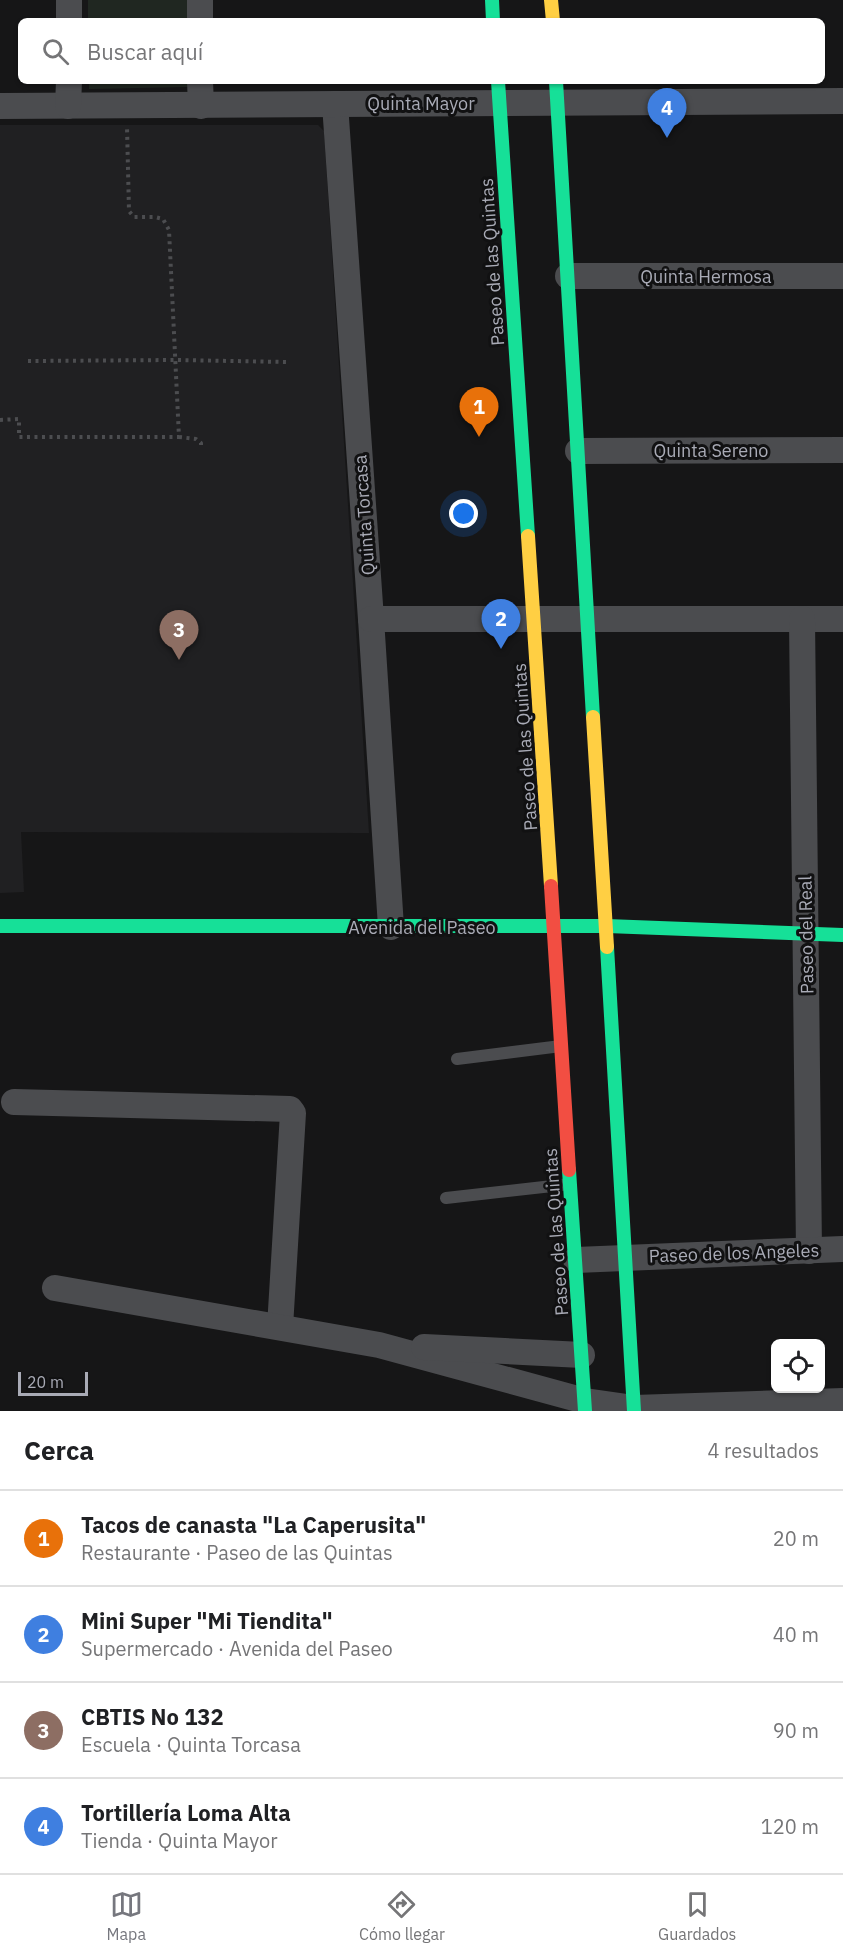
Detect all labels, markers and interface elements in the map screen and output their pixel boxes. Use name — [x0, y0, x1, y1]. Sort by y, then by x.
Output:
search box — [18, 18, 825, 84]
icon: search — [39, 35, 72, 68]
text: Buscar aquí — [87, 37, 203, 66]
pin: 4 — [648, 88, 686, 138]
street label: Quinta Mayor — [367, 92, 475, 115]
street label: Paseo de las Quintas — [475, 178, 509, 346]
street label: Quinta Hermosa — [640, 265, 772, 288]
pin: 1 — [460, 388, 498, 437]
street label: Quinta Sereno — [654, 439, 768, 462]
street label: Quinta Torcasa — [348, 454, 380, 576]
your location — [449, 499, 478, 528]
pin: 2 — [482, 600, 520, 649]
pin: 3 — [160, 610, 198, 660]
street label: Paseo de las Quintas — [508, 663, 542, 831]
street label: Paseo del Real — [793, 875, 819, 994]
street label: Avenida del Paseo — [348, 916, 496, 939]
street label: Paseo de las Quintas — [539, 1148, 573, 1316]
street label: Paseo de los Angeles — [648, 1239, 820, 1267]
map controls — [771, 1339, 825, 1393]
button: locate — [771, 1339, 825, 1393]
scale bar — [18, 1369, 88, 1396]
text: 20 m — [27, 1372, 64, 1392]
text: Cerca — [24, 1433, 94, 1467]
text: 4 resultados — [707, 1437, 819, 1464]
text: Tacos de canasta "La Caperusita" — [81, 1510, 426, 1539]
text: 1 — [38, 1525, 50, 1552]
text: 20 m — [773, 1525, 819, 1552]
text: Restaurante · Paseo de las Quintas — [81, 1539, 393, 1566]
text: Mini Super "Mi Tiendita" — [81, 1606, 333, 1635]
text: 2 — [38, 1621, 50, 1648]
text: 40 m — [773, 1621, 819, 1648]
text: Supermercado · Avenida del Paseo — [81, 1635, 393, 1662]
text: CBTIS No 132 — [81, 1702, 224, 1731]
text: 3 — [38, 1717, 50, 1744]
text: 90 m — [773, 1717, 819, 1744]
text: Escuela · Quinta Torcasa — [81, 1731, 301, 1758]
text: Tortillería Loma Alta — [81, 1798, 291, 1827]
text: 4 — [38, 1813, 50, 1840]
text: 120 m — [761, 1813, 819, 1840]
text: Tienda · Quinta Mayor — [81, 1827, 278, 1854]
tab: Mapa — [107, 1888, 146, 1944]
tab: Cómo llegar — [359, 1888, 445, 1944]
tab: Guardados — [658, 1888, 736, 1944]

